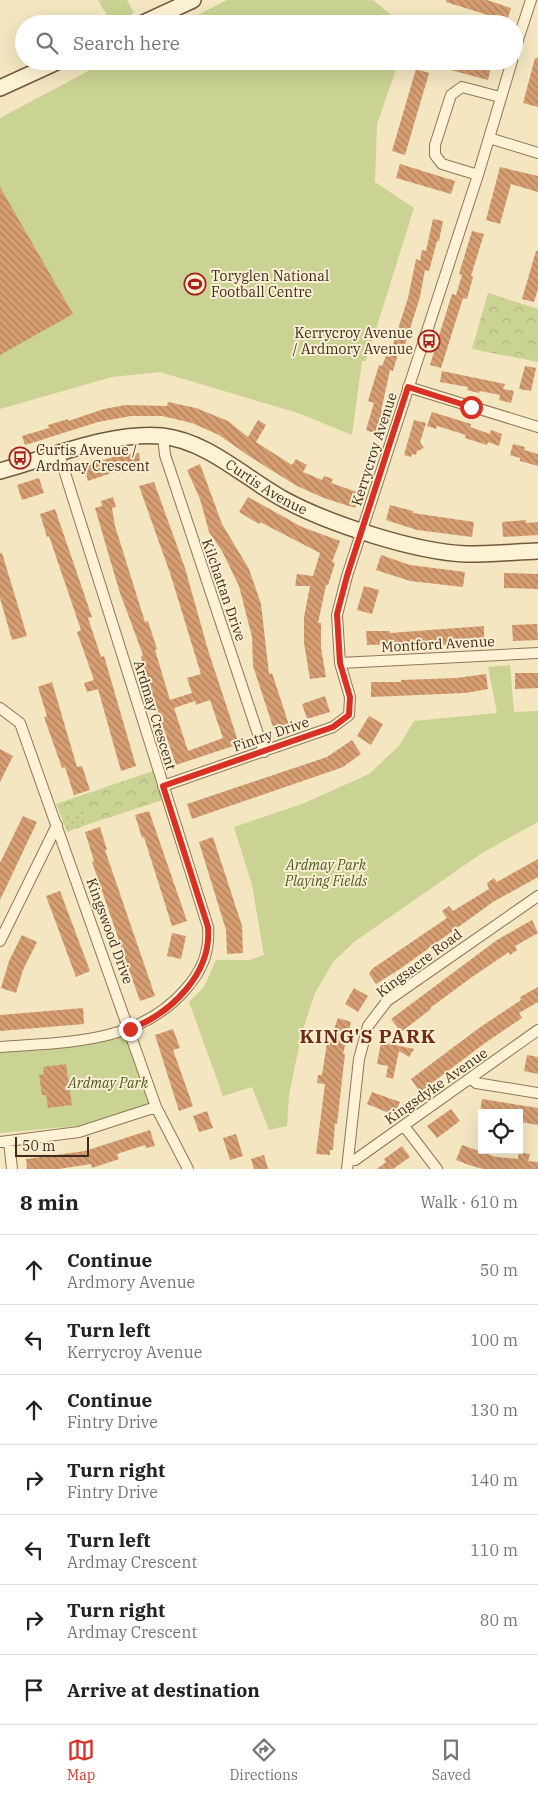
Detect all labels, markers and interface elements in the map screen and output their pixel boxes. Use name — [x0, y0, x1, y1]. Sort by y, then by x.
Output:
search box — [15, 15, 523, 70]
icon: search — [33, 29, 61, 57]
text: Search here — [73, 31, 180, 55]
place label: Toryglen National Football Centre — [211, 267, 329, 301]
sports icon: Toryglen National Football Centre — [183, 272, 207, 296]
place label: Kerrycroy Avenue / Ardmory Avenue — [293, 324, 413, 358]
bus stop icon: Kerrycroy Avenue / Ardmory Avenue — [417, 329, 441, 353]
street label: Kerrycroy Avenue — [347, 390, 401, 508]
route start — [460, 396, 483, 419]
place label: Curtis Avenue / Ardmay Crescent — [36, 441, 150, 475]
bus stop icon: Curtis Avenue / Ardmay Crescent — [8, 446, 32, 470]
street label: Curtis Avenue — [222, 455, 310, 519]
street label: Kilchattan Drive — [198, 537, 250, 643]
street label: Montford Avenue — [381, 632, 495, 656]
street label: Ardmay Crescent — [130, 658, 180, 772]
street label: Fintry Drive — [231, 713, 311, 755]
park label: Ardmay Park Playing Fields — [284, 856, 368, 890]
street label: Kingswood Drive — [82, 875, 138, 987]
street label: Kingsacre Road — [372, 925, 466, 1001]
route end — [119, 1018, 142, 1041]
district label: KING'S PARK — [300, 1024, 436, 1048]
street label: Kingsdyke Avenue — [381, 1044, 491, 1128]
park label: Ardmay Park — [67, 1074, 149, 1092]
map controls — [478, 1109, 523, 1154]
button: locate — [478, 1109, 523, 1154]
scale bar — [15, 1134, 89, 1157]
text: 50 m — [22, 1137, 55, 1155]
text: 8 min — [20, 1188, 79, 1216]
text: Walk · 610 m — [420, 1192, 518, 1212]
text: Continue — [67, 1248, 152, 1272]
icon: ahead — [20, 1256, 48, 1284]
text: 50 m — [480, 1260, 518, 1280]
text: Ardmory Avenue — [67, 1272, 195, 1292]
text: Turn left — [67, 1318, 150, 1342]
icon: left — [20, 1326, 48, 1354]
text: 100 m — [470, 1330, 518, 1350]
text: Kerrycroy Avenue — [67, 1342, 202, 1362]
text: Continue — [67, 1388, 152, 1412]
icon: ahead — [20, 1396, 48, 1424]
text: 130 m — [470, 1400, 518, 1420]
text: Fintry Drive — [67, 1412, 158, 1432]
text: Turn right — [67, 1458, 165, 1482]
icon: right — [20, 1466, 48, 1494]
text: 140 m — [470, 1470, 518, 1490]
text: Fintry Drive — [67, 1482, 158, 1502]
text: Turn left — [67, 1528, 150, 1552]
icon: left — [20, 1536, 48, 1564]
text: 110 m — [470, 1540, 518, 1560]
text: Ardmay Crescent — [67, 1552, 197, 1572]
text: Turn right — [67, 1598, 165, 1622]
icon: right — [20, 1606, 48, 1634]
text: 80 m — [480, 1610, 518, 1630]
text: Ardmay Crescent — [67, 1622, 197, 1642]
icon: arrive — [20, 1676, 48, 1704]
text: Arrive at destination — [67, 1678, 260, 1702]
tab: Map — [67, 1736, 95, 1784]
tab: Directions — [229, 1736, 298, 1784]
tab: Saved — [432, 1736, 471, 1784]

